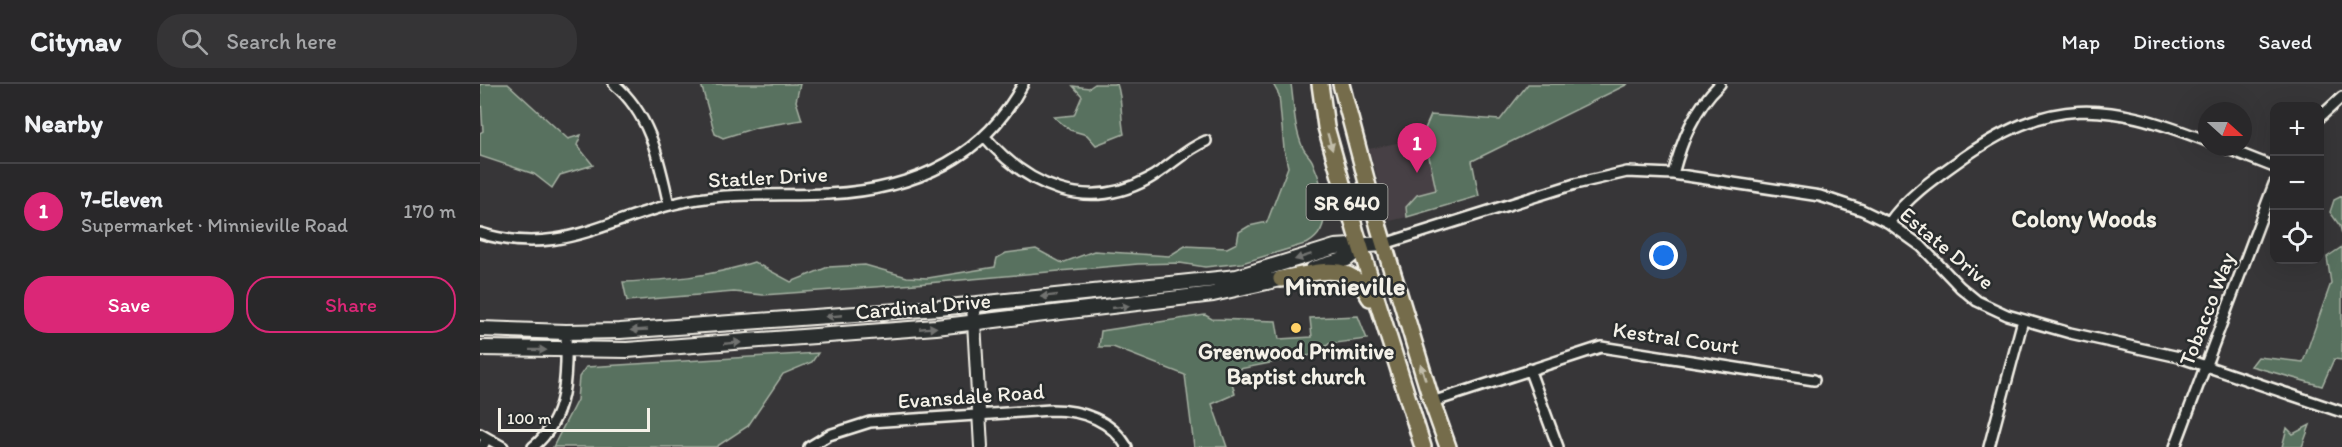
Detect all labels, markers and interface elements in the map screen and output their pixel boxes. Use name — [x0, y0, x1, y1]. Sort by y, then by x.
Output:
search box — [157, 14, 577, 68]
text: Citynav — [30, 24, 121, 58]
icon: search — [178, 25, 211, 58]
text: Search here — [226, 28, 337, 55]
text: Map — [2062, 29, 2100, 54]
text: Directions — [2133, 29, 2225, 54]
text: Saved — [2258, 29, 2312, 54]
north arrow — [2198, 102, 2252, 156]
map controls — [2270, 102, 2324, 264]
button: + — [2270, 102, 2324, 156]
text: Nearby — [24, 107, 103, 139]
pin: 1 — [1398, 124, 1436, 173]
one-way arrow — [1325, 132, 1335, 151]
button: − — [2270, 156, 2324, 210]
street label: Statler Drive — [707, 160, 829, 194]
road number: SR 640 — [1306, 184, 1388, 220]
text: 7-Eleven — [81, 186, 163, 213]
text: 1 — [39, 199, 48, 223]
text: 170 m — [403, 199, 456, 223]
street label: Estate Drive — [1894, 201, 2000, 295]
district label: Colony Woods — [2011, 204, 2157, 234]
button: locate — [2270, 210, 2324, 264]
text: Supermarket · Minnieville Road — [81, 213, 348, 237]
your location — [1649, 241, 1678, 270]
street label: Tobacco Way — [2173, 248, 2241, 370]
one-way arrow — [1294, 253, 1312, 262]
district label: Minnieville — [1285, 270, 1405, 302]
button: Save — [24, 276, 234, 333]
button: Share — [246, 276, 456, 333]
street label: Cardinal Drive — [854, 287, 992, 325]
one-way arrow — [1039, 291, 1058, 300]
one-way arrow — [1112, 302, 1131, 311]
one-way arrow — [824, 311, 843, 321]
street label: Kestral Court — [1611, 316, 1741, 360]
marker: Greenwood Primitive Baptist church — [1289, 321, 1303, 335]
one-way arrow — [918, 323, 937, 333]
one-way arrow — [630, 325, 649, 334]
place label: Greenwood Primitive Baptist church — [1198, 338, 1394, 390]
one-way arrow — [724, 339, 743, 348]
one-way arrow — [529, 345, 548, 355]
one-way arrow — [1418, 363, 1427, 381]
street label: Evansdale Road — [897, 377, 1045, 415]
scale bar — [498, 405, 650, 432]
text: 100 m — [507, 409, 551, 428]

